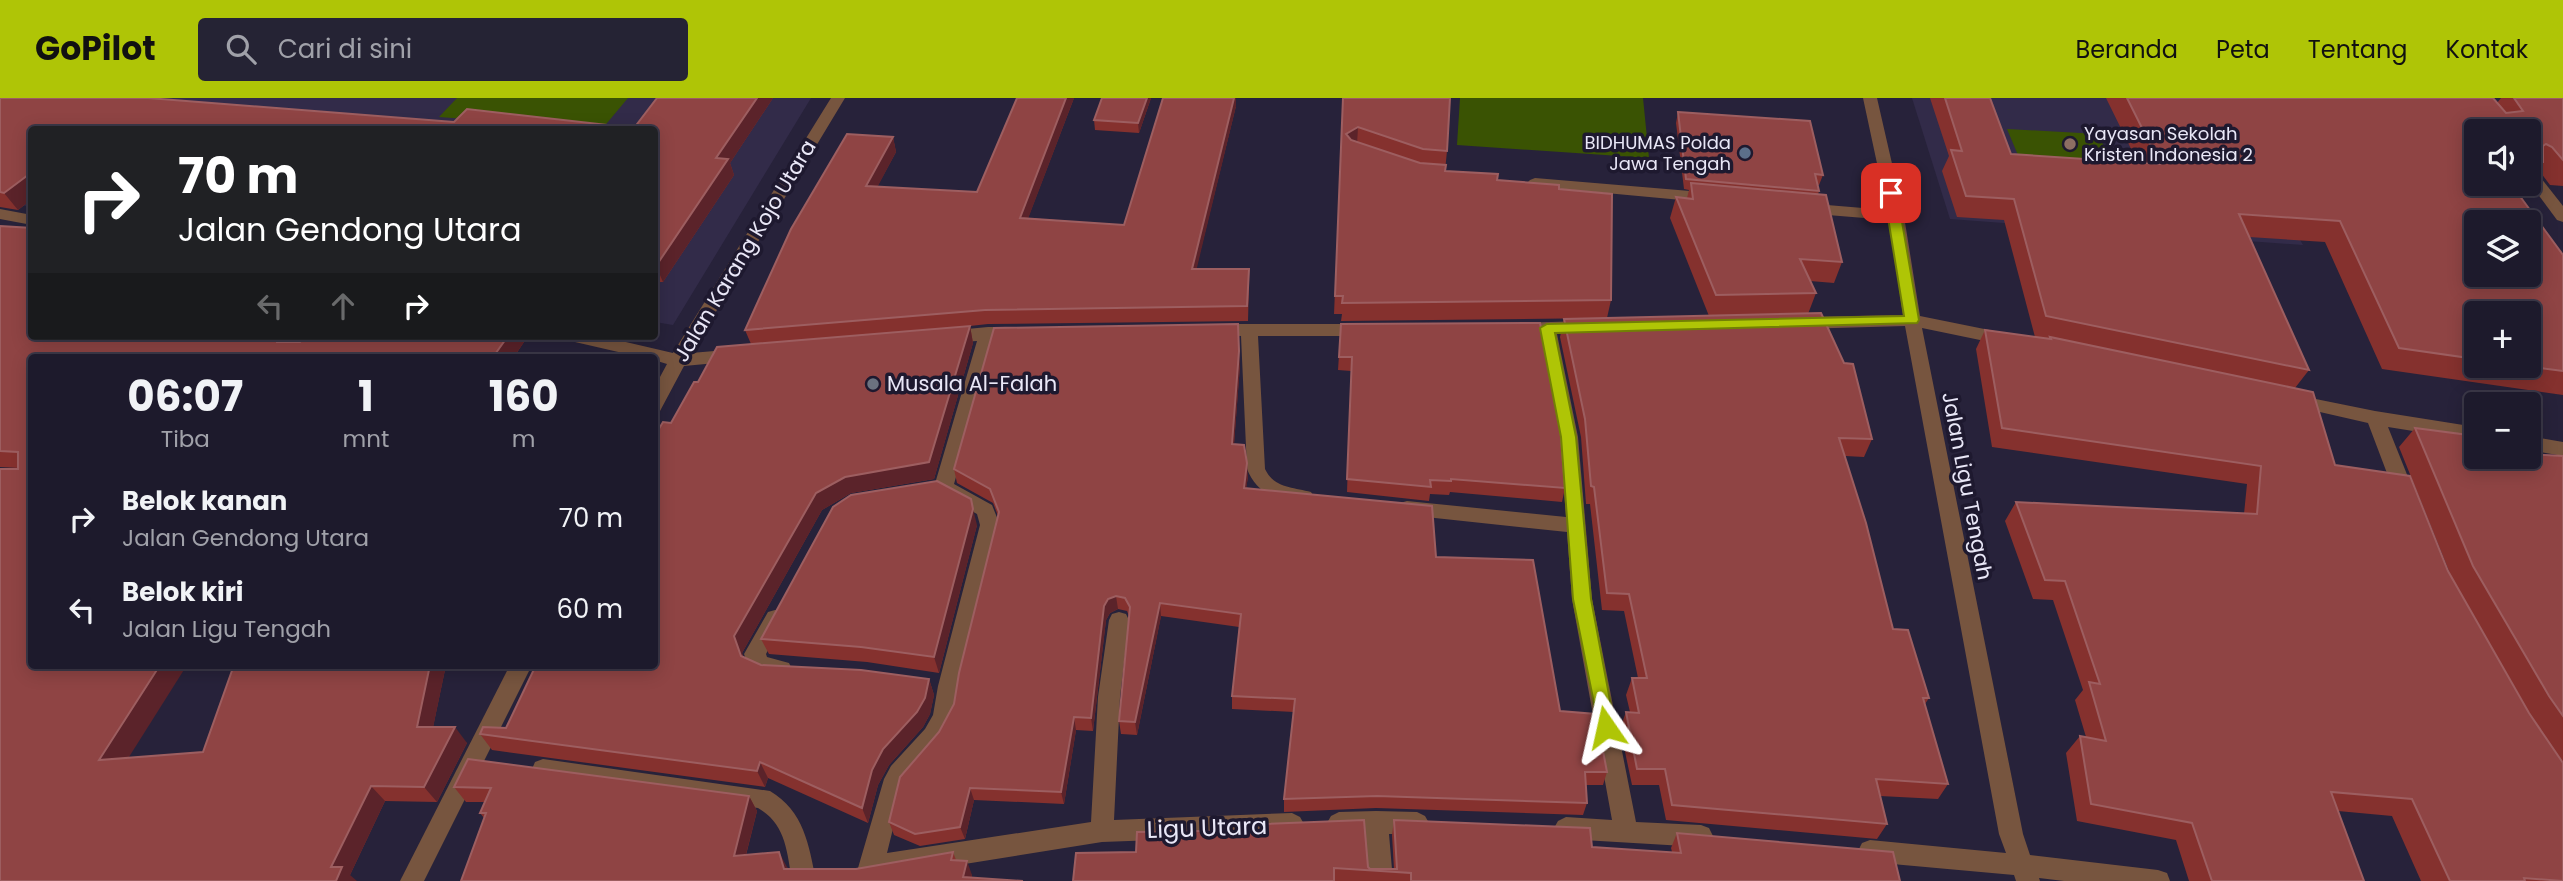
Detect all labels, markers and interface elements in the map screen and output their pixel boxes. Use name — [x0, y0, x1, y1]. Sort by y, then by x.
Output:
search box — [198, 18, 688, 81]
text: GoPilot — [35, 25, 156, 72]
icon: search — [222, 30, 260, 68]
text: Cari di sini — [278, 31, 412, 67]
text: Beranda — [2075, 33, 2178, 66]
text: Peta — [2216, 33, 2270, 66]
text: Tentang — [2308, 33, 2408, 66]
text: Kontak — [2446, 33, 2528, 66]
map controls — [2464, 119, 2541, 469]
button: sound — [2464, 119, 2541, 196]
place label: Yayasan Sekolah Kristen Indonesia 2 — [2084, 121, 2253, 167]
place label: BIDHUMAS Polda Jawa Tengah — [1584, 130, 1731, 176]
street label: Jalan Karang Kojo Utara — [667, 134, 822, 367]
marker: Yayasan Sekolah Kristen Indonesia 2 — [2062, 136, 2078, 152]
text: 70 m — [178, 142, 298, 210]
marker: BIDHUMAS Polda Jawa Tengah — [1737, 145, 1753, 161]
icon: right — [63, 154, 154, 245]
pin — [1861, 163, 1921, 223]
icon: arrive — [1872, 174, 1910, 212]
text: Jalan Gendong Utara — [178, 207, 522, 252]
button: layers — [2464, 210, 2541, 287]
icon: left — [251, 287, 289, 325]
icon: ahead — [324, 287, 362, 325]
icon: right — [397, 287, 435, 325]
button: + — [2464, 301, 2541, 378]
text: 06:07 — [127, 367, 243, 426]
text: 1 — [358, 367, 374, 426]
text: 160 — [489, 367, 559, 426]
place label: Musala Al-Falah — [887, 369, 1057, 398]
marker: Musala Al-Falah — [865, 376, 881, 392]
street label: Jalan Ligu Tengah — [1935, 389, 2000, 582]
button: − — [2464, 392, 2541, 469]
text: Tiba — [161, 423, 210, 455]
text: mnt — [343, 423, 389, 455]
text: m — [512, 423, 536, 455]
text: Belok kanan — [122, 483, 287, 519]
icon: right — [63, 500, 101, 538]
text: 70 m — [559, 500, 623, 536]
text: Jalan Gendong Utara — [122, 522, 369, 554]
text: Belok kiri — [122, 574, 244, 610]
icon: left — [63, 591, 101, 629]
text: 60 m — [556, 591, 623, 627]
text: Jalan Ligu Tengah — [122, 613, 331, 645]
position arrow — [1569, 690, 1643, 764]
street label: Ligu Utara — [1146, 809, 1268, 846]

